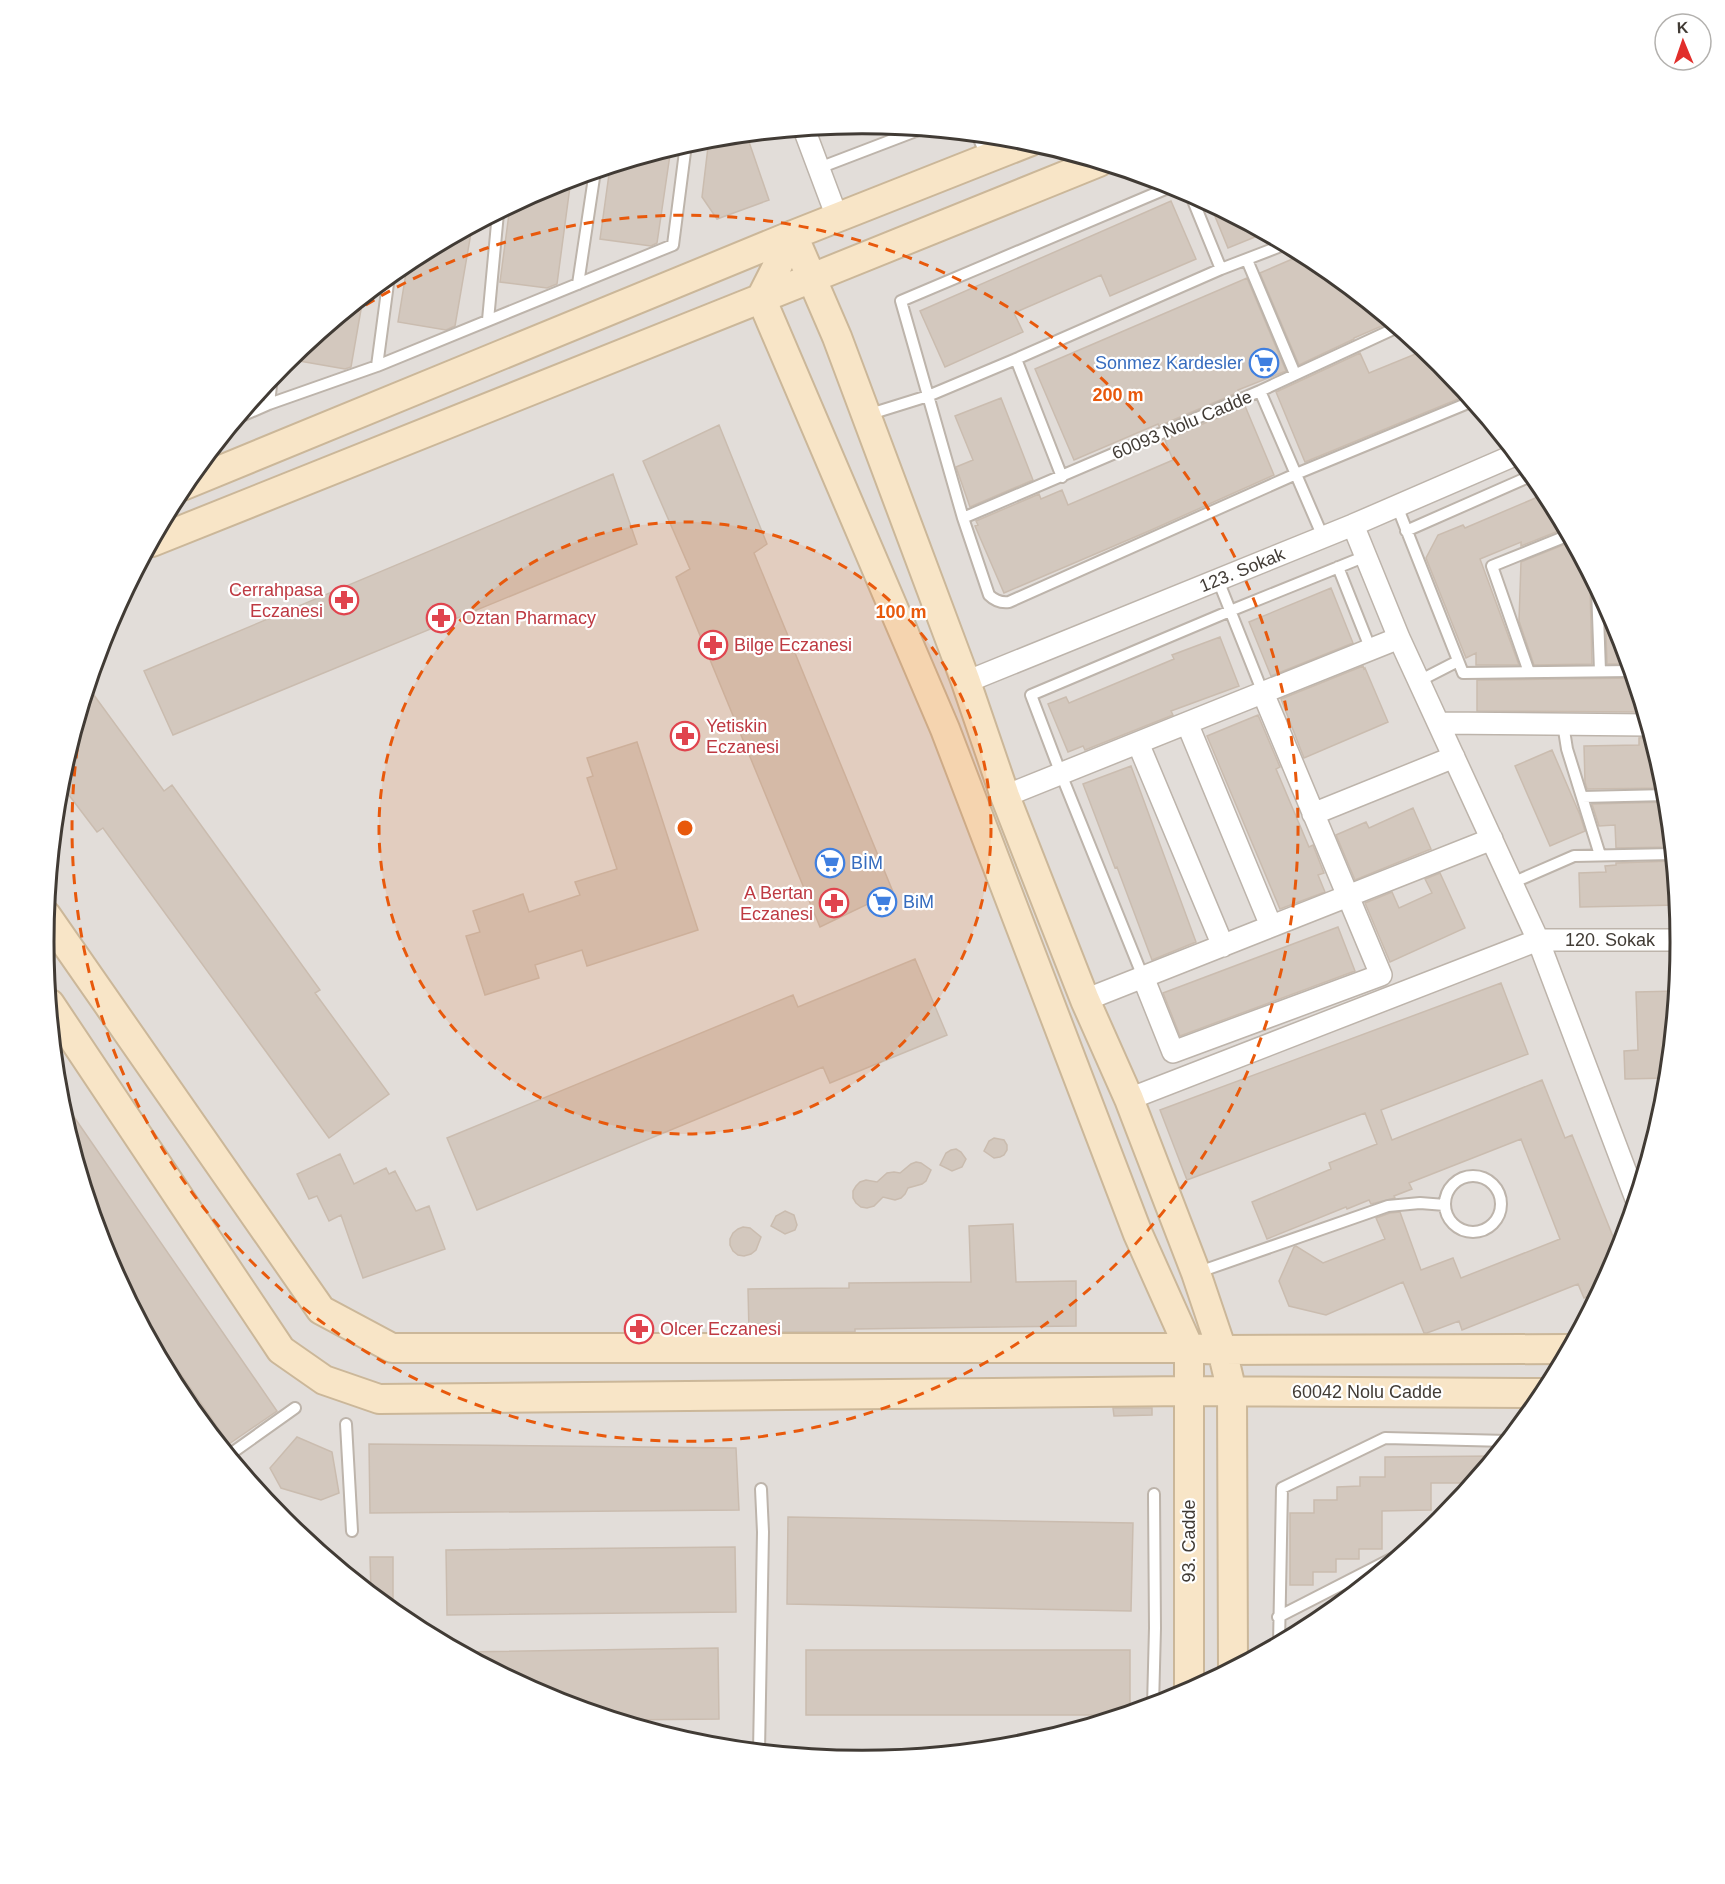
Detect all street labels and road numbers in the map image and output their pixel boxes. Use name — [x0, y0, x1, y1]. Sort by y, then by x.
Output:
street label: 60093 Nolu Cadde — [1109, 386, 1255, 464]
street label: 123. Sokak — [1197, 543, 1288, 596]
street label: 120. Sokak — [1565, 930, 1656, 950]
street label: 60042 Nolu Cadde — [1292, 1382, 1442, 1402]
street label: 93. Cadde — [1179, 1499, 1199, 1583]

